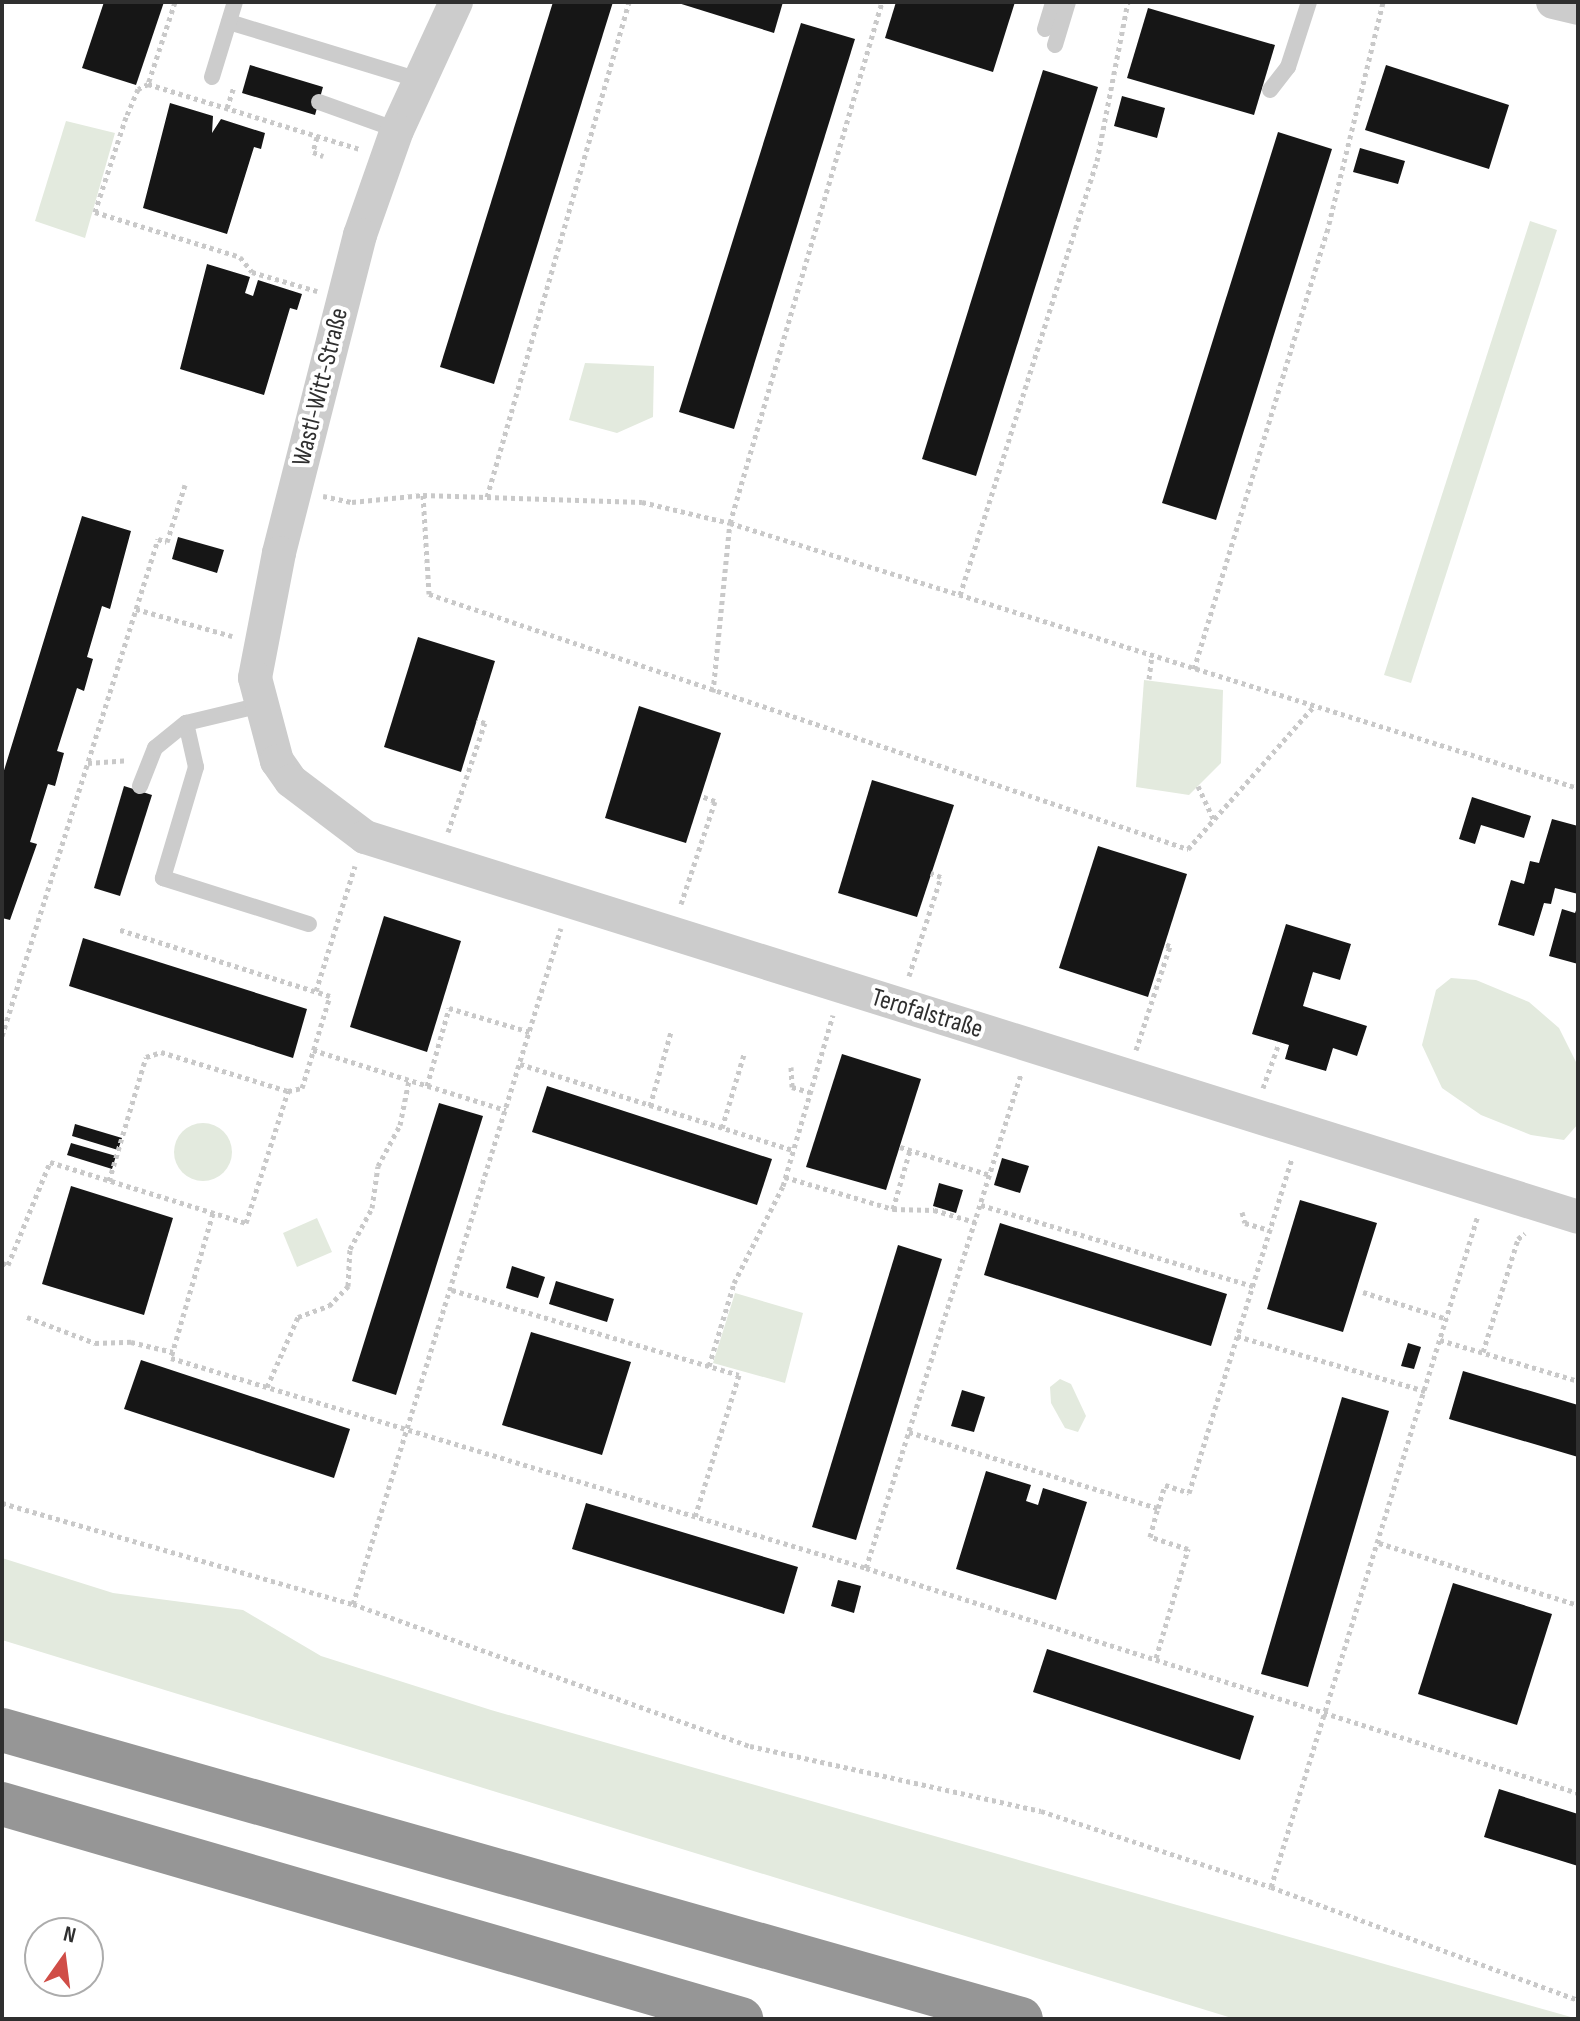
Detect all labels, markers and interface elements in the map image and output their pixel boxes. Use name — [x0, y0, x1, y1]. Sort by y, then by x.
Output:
street label: Wastl-Witt-Straße — [286, 305, 356, 469]
street label: Terofalstraße — [868, 982, 986, 1046]
north arrow — [24, 1917, 104, 1997]
text: N — [60, 1921, 78, 1950]

